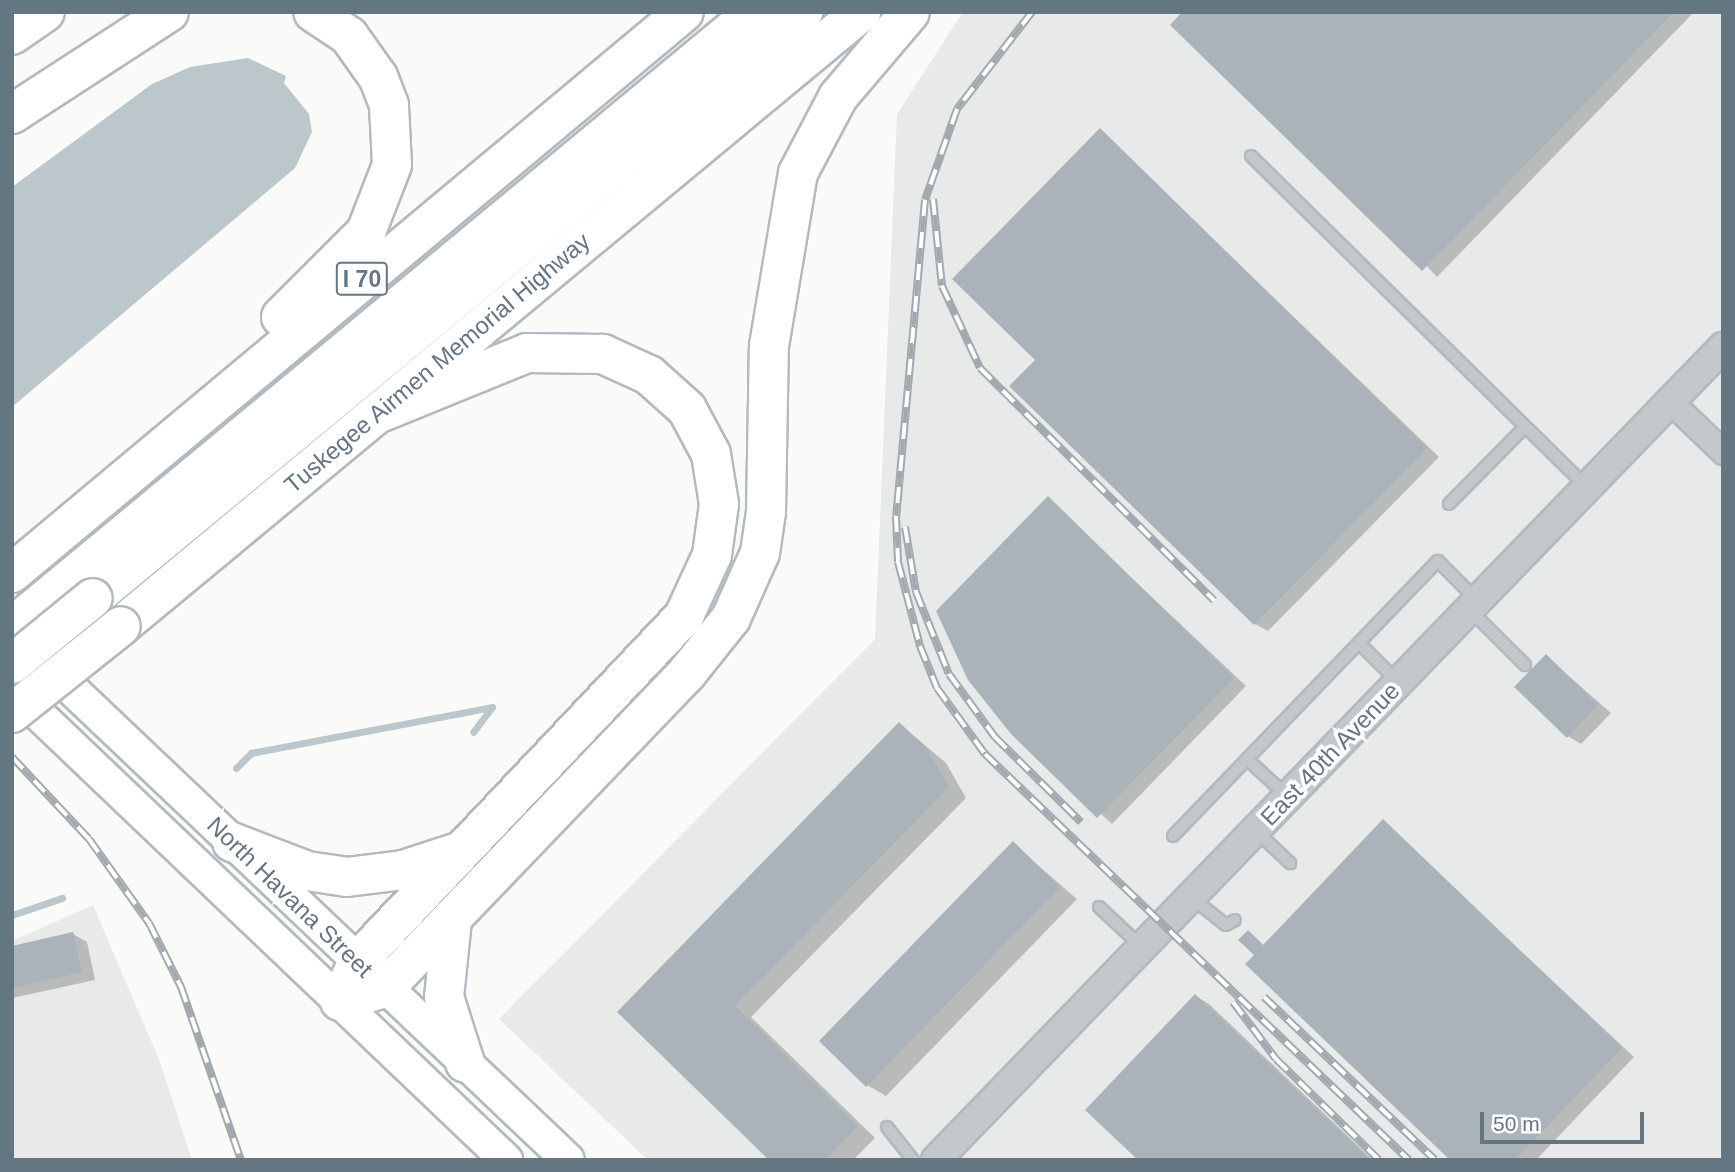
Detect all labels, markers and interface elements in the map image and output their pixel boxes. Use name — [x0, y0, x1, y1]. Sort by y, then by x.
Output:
street label: Tuskegee Airmen Memorial Highway — [278, 226, 596, 500]
road number: I 70 — [336, 260, 388, 298]
street label: East 40th Avenue — [1254, 676, 1406, 832]
street label: North Havana Street — [201, 811, 379, 983]
scale bar — [1483, 1098, 1648, 1142]
text: 50 m — [1493, 1112, 1540, 1135]

